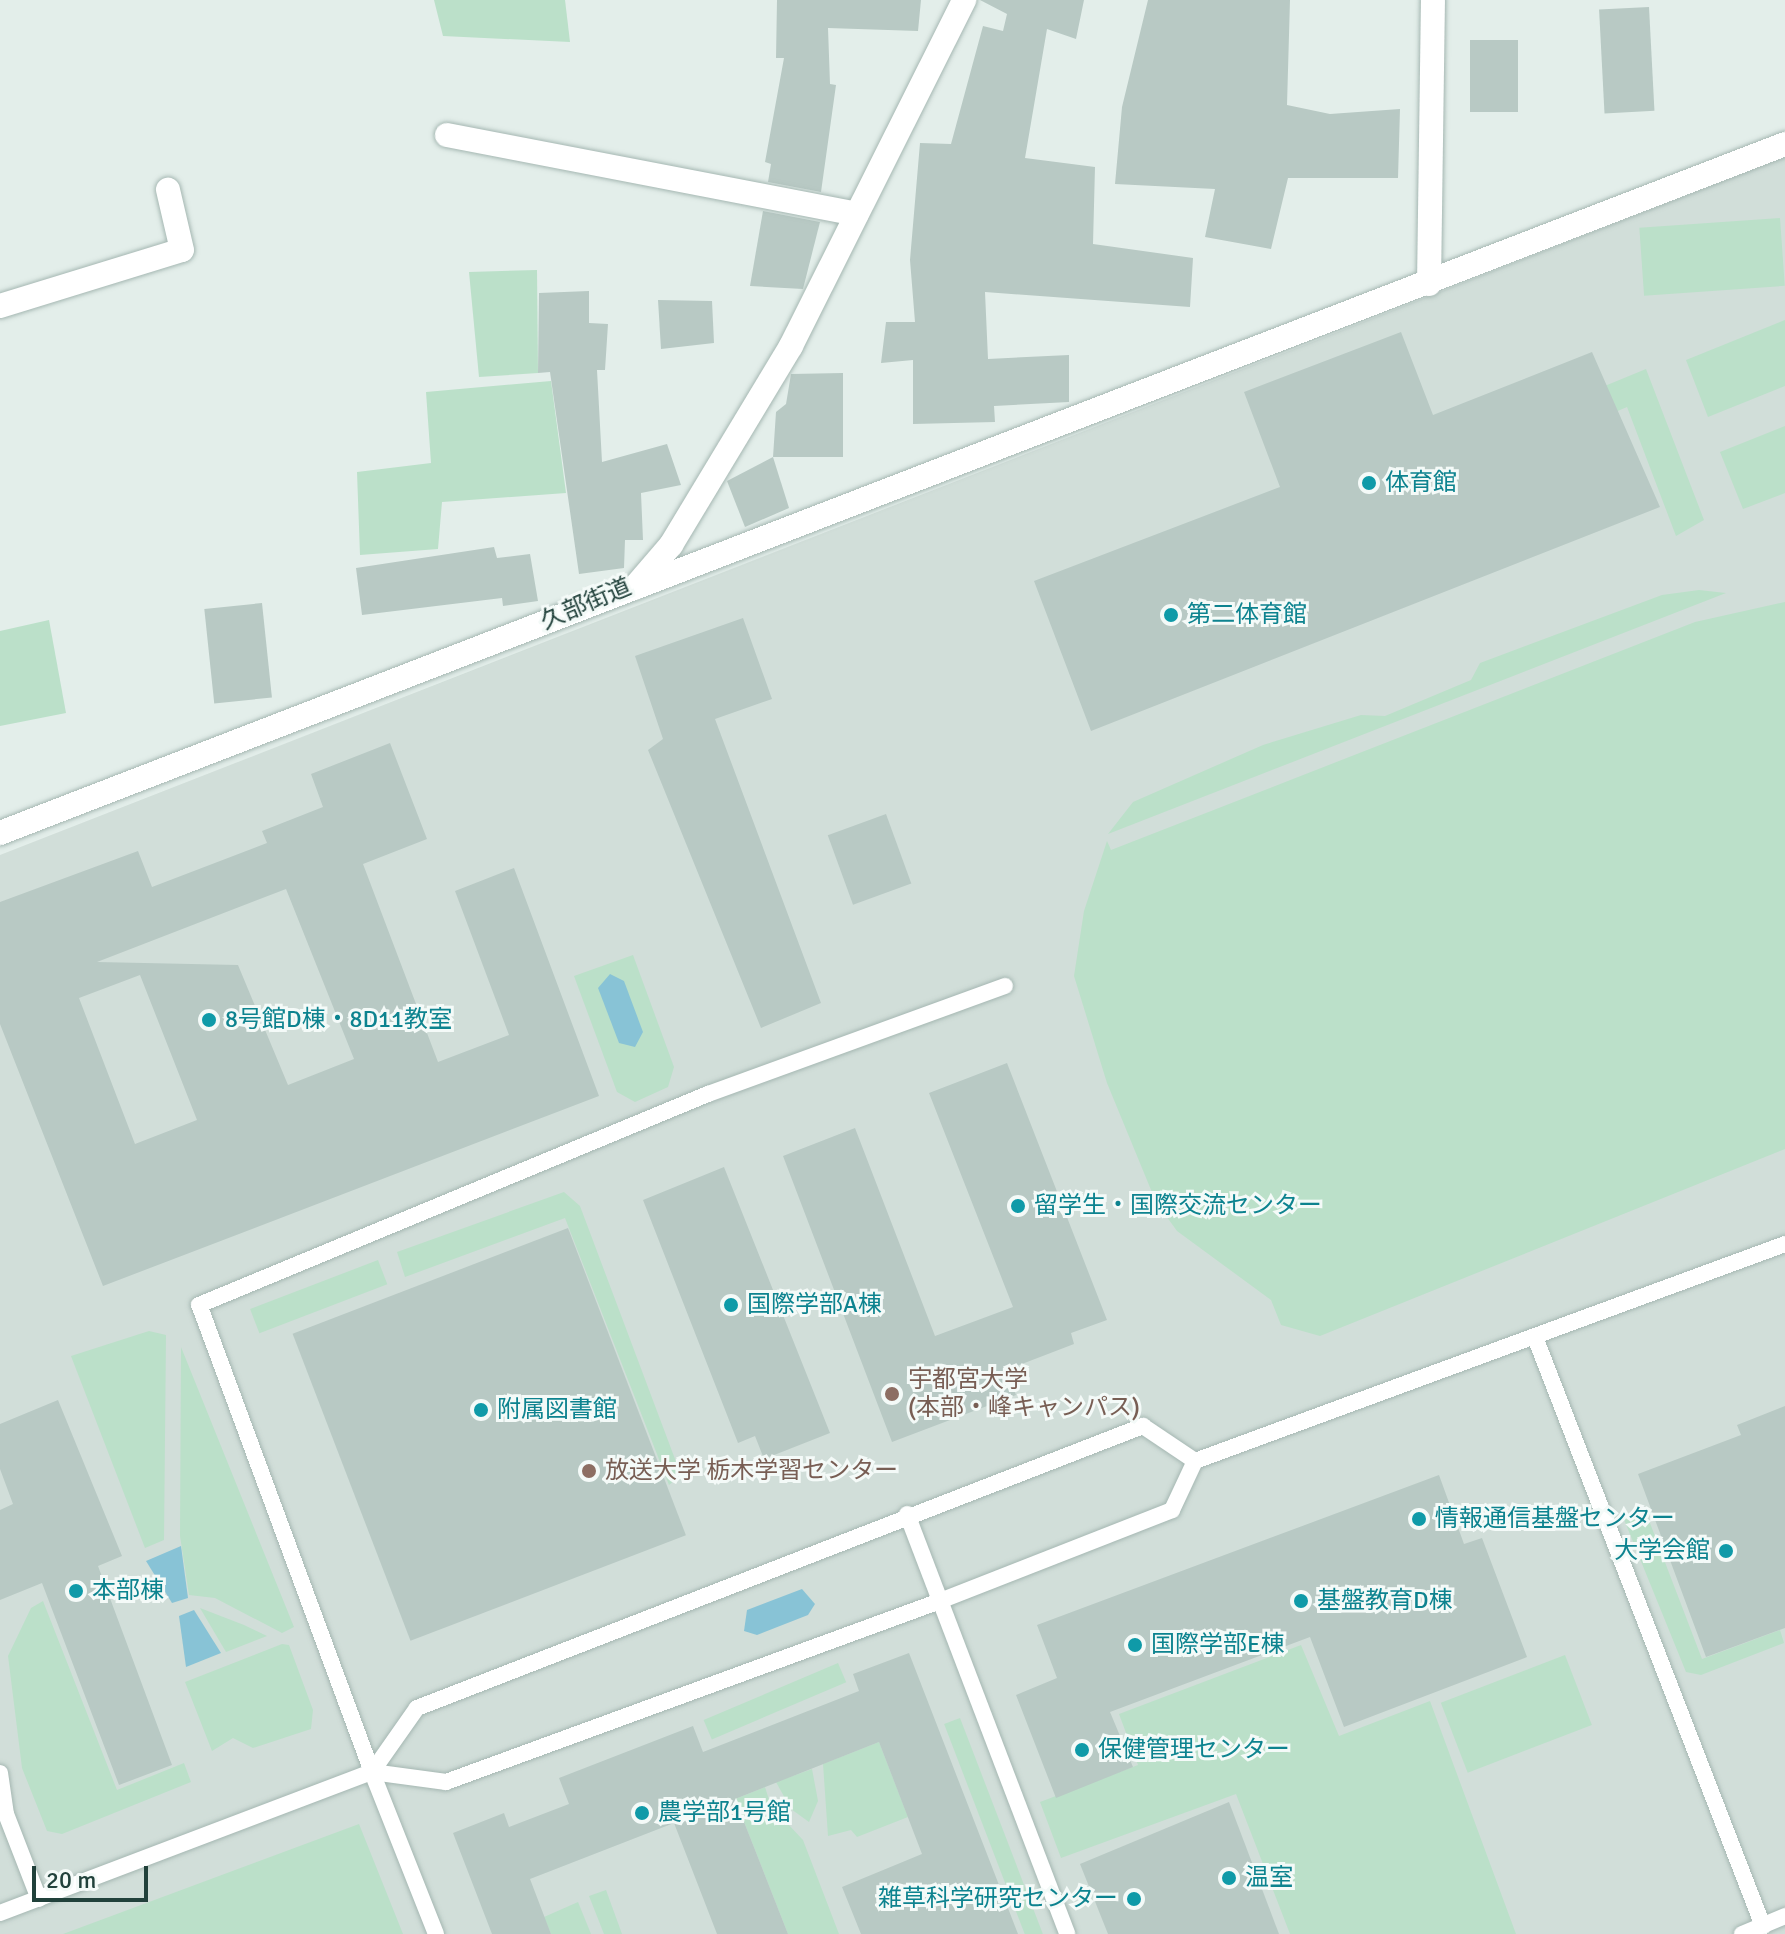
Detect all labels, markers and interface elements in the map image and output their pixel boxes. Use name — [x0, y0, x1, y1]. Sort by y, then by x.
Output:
place label: 体育館 — [1385, 469, 1457, 497]
marker: 体育館 — [1360, 474, 1378, 492]
street label: 久部街道 — [536, 572, 636, 636]
place label: 第二体育館 — [1187, 601, 1307, 629]
marker: 第二体育館 — [1162, 606, 1180, 624]
place label: 8号館D棟・8D11教室 — [225, 1006, 452, 1034]
marker: 8号館D棟・8D11教室 — [200, 1011, 218, 1029]
place label: 留学生・国際交流センター — [1034, 1192, 1322, 1220]
marker: 留学生・国際交流センター — [1009, 1197, 1027, 1215]
place label: 国際学部A棟 — [747, 1291, 882, 1319]
marker: 国際学部A棟 — [722, 1296, 740, 1314]
place label: 宇都宮大学 (本部・峰キャンパス) — [908, 1366, 1140, 1422]
marker: 宇都宮大学 (本部・峰キャンパス) — [883, 1385, 901, 1403]
place label: 附属図書館 — [497, 1396, 617, 1424]
marker: 附属図書館 — [472, 1401, 490, 1419]
place label: 放送大学 栃木学習センター — [605, 1457, 898, 1485]
marker: 放送大学 栃木学習センター — [580, 1462, 598, 1480]
place label: 情報通信基盤センター — [1435, 1505, 1675, 1533]
marker: 情報通信基盤センター — [1410, 1510, 1428, 1528]
place label: 大学会館 — [1614, 1537, 1710, 1565]
marker: 大学会館 — [1717, 1542, 1735, 1560]
place label: 本部棟 — [92, 1577, 164, 1605]
marker: 本部棟 — [67, 1582, 85, 1600]
place label: 基盤教育D棟 — [1317, 1587, 1453, 1615]
marker: 基盤教育D棟 — [1292, 1592, 1310, 1610]
place label: 国際学部E棟 — [1151, 1631, 1285, 1659]
marker: 国際学部E棟 — [1126, 1636, 1144, 1654]
place label: 保健管理センター — [1098, 1736, 1290, 1764]
marker: 保健管理センター — [1073, 1741, 1091, 1759]
place label: 農学部1号館 — [658, 1799, 791, 1827]
marker: 農学部1号館 — [633, 1804, 651, 1822]
scale bar — [36, 1850, 152, 1900]
place label: 温室 — [1245, 1864, 1293, 1892]
text: 20 m — [46, 1865, 96, 1895]
marker: 温室 — [1220, 1869, 1238, 1887]
place label: 雑草科学研究センター — [878, 1885, 1118, 1913]
marker: 雑草科学研究センター — [1125, 1890, 1143, 1908]

